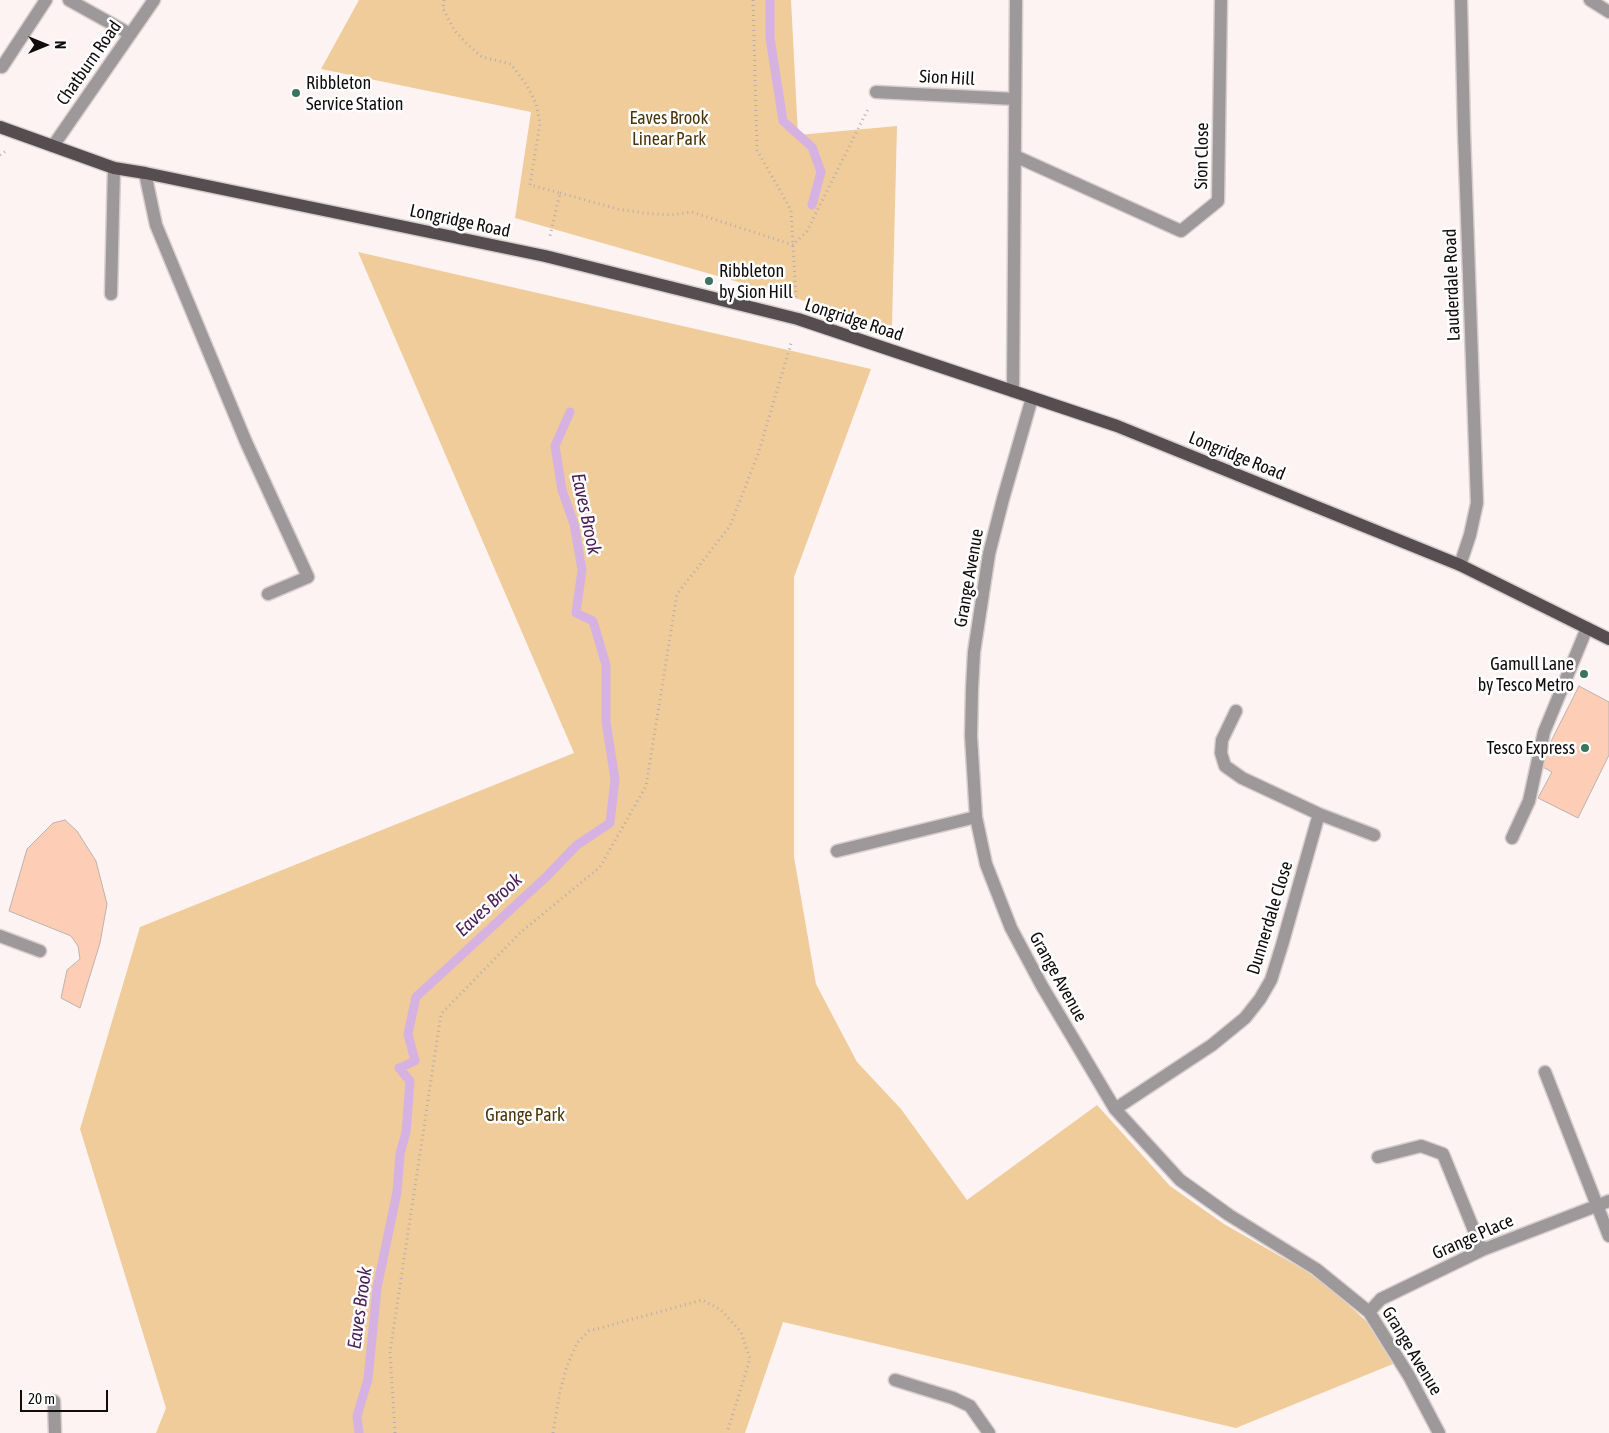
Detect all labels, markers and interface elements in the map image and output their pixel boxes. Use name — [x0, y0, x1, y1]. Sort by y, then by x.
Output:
street label: Chatburn Road — [52, 16, 126, 110]
north arrow — [20, 20, 70, 70]
text: N — [52, 41, 68, 49]
street label: Sion Hill — [919, 66, 975, 90]
place label: Ribbleton Service Station — [306, 72, 404, 115]
marker: Ribbleton Service Station — [290, 87, 302, 99]
park label: Eaves Brook Linear Park — [630, 107, 708, 150]
street label: Sion Close — [1191, 122, 1213, 190]
street label: Longridge Road — [408, 200, 512, 242]
street label: Lauderdale Road — [1439, 228, 1465, 342]
place label: Ribbleton by Sion Hill — [719, 260, 793, 302]
marker: Ribbleton by Sion Hill — [703, 275, 715, 287]
street label: Longridge Road — [802, 294, 906, 346]
street label: Longridge Road — [1186, 427, 1288, 485]
water label: Eaves Brook — [566, 471, 606, 557]
street label: Grange Avenue — [950, 527, 988, 629]
place label: Gamull Lane by Tesco Metro — [1478, 653, 1574, 696]
marker: Gamull Lane by Tesco Metro — [1578, 668, 1590, 680]
place label: Tesco Express — [1486, 737, 1575, 759]
marker: Tesco Express — [1579, 742, 1591, 754]
street label: Dunnerdale Close — [1242, 859, 1298, 977]
water label: Eaves Brook — [451, 868, 527, 942]
street label: Grange Avenue — [1024, 928, 1092, 1026]
park label: Grange Park — [485, 1104, 565, 1126]
street label: Grange Place — [1429, 1210, 1517, 1264]
water label: Eaves Brook — [343, 1265, 377, 1351]
street label: Grange Avenue — [1377, 1303, 1447, 1399]
scale bar — [22, 1380, 110, 1412]
text: 20 m — [28, 1390, 55, 1407]

